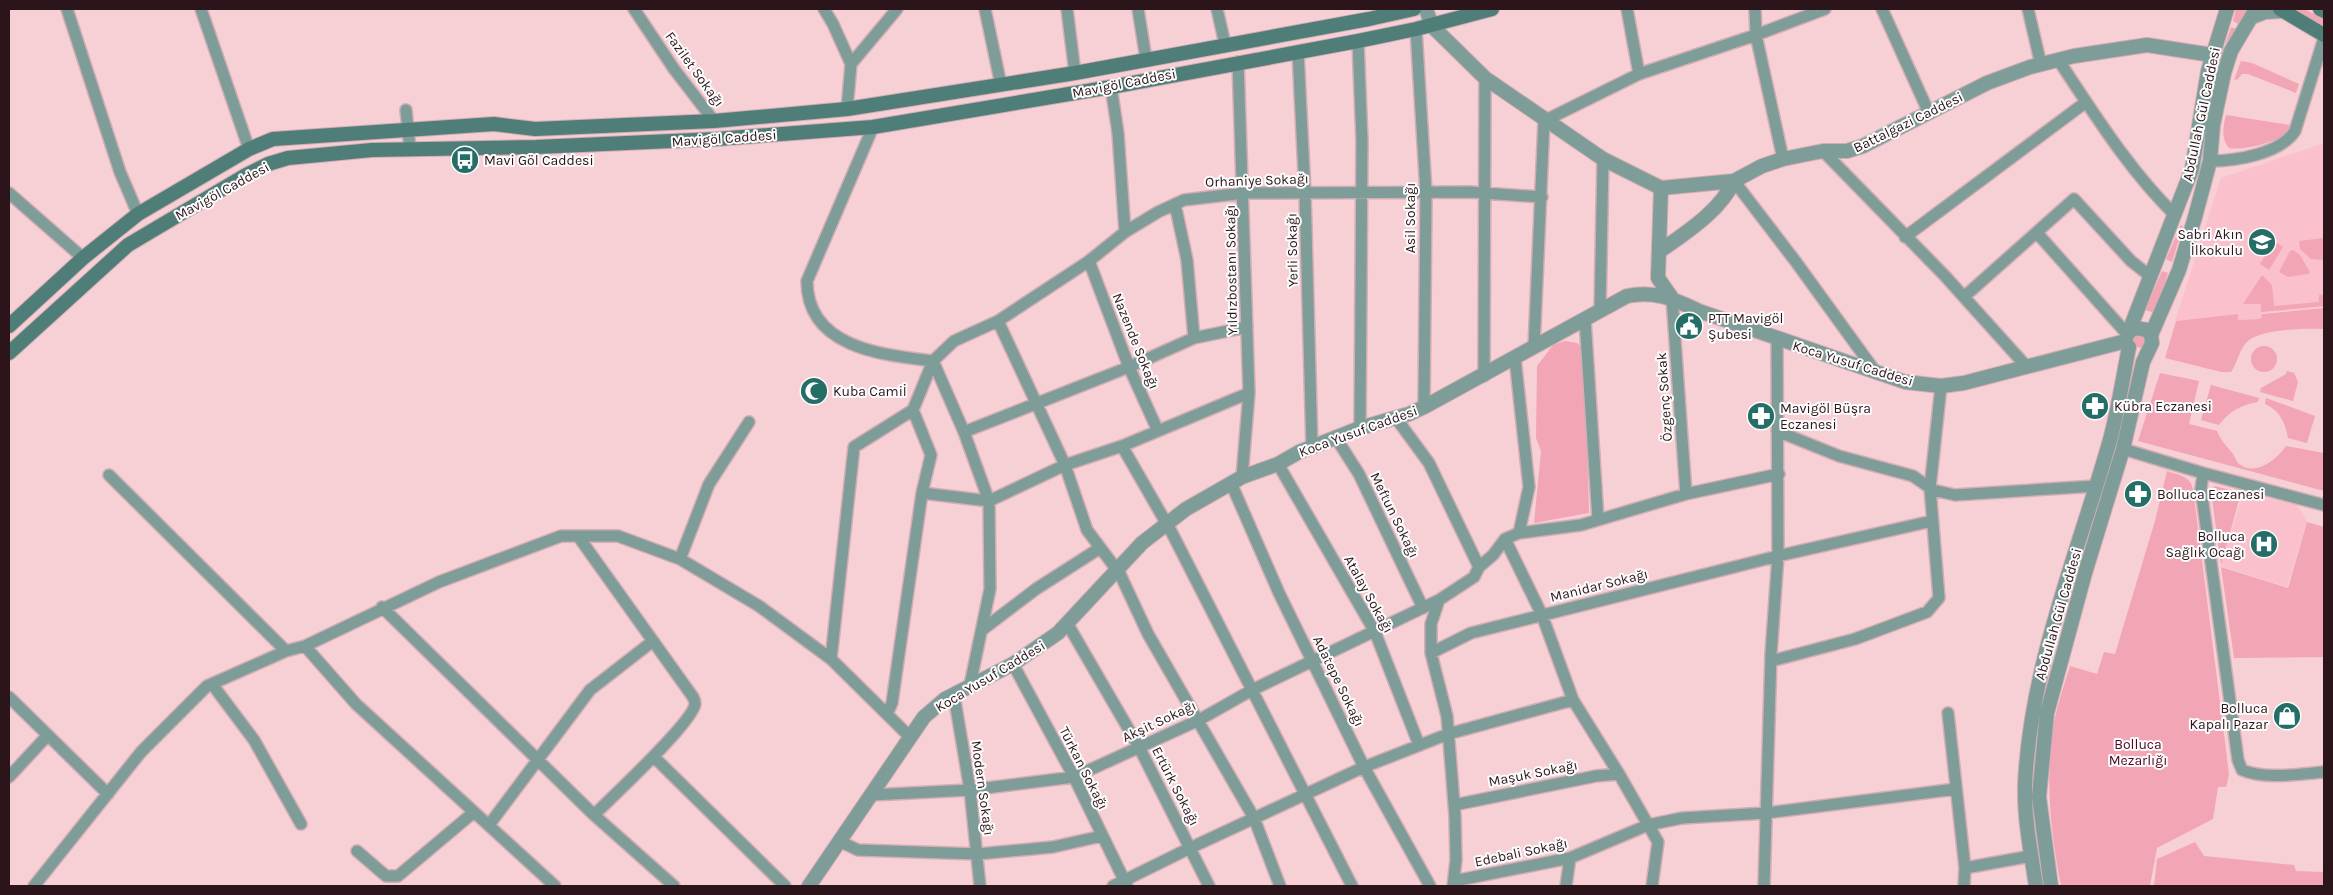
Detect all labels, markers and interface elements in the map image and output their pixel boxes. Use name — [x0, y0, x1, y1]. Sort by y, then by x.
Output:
street label: Fazilet Sokağı — [662, 28, 728, 110]
street label: Abdullah Gül Caddesi — [2179, 45, 2224, 183]
street label: Mavigöl Caddesi — [1071, 65, 1177, 102]
street label: Battalgazi Caddesi — [1851, 89, 1966, 156]
street label: Mavigöl Caddesi — [671, 126, 777, 151]
bus stop icon: Mavi Göl Caddesi — [450, 145, 480, 175]
place label: Mavi Göl Caddesi — [484, 152, 594, 169]
street label: Mavigöl Caddesi — [172, 159, 272, 224]
street label: Orhaniye Sokağı — [1205, 170, 1309, 191]
street label: Asil Sokağı — [1402, 183, 1419, 253]
street label: Yıldızbostanı Sokağı — [1222, 204, 1241, 336]
street label: Yerli Sokağı — [1283, 213, 1302, 287]
place label: Sabri Akın İlkokulu — [2177, 226, 2243, 259]
school or university icon: Sabri Akın İlkokulu — [2247, 227, 2277, 257]
street label: Nazende Sokağı — [1109, 291, 1163, 392]
place label: PTT Mavigöl Şubesi — [1708, 310, 1783, 343]
public building icon: PTT Mavigöl Şubesi — [1674, 311, 1704, 341]
street label: Koca Yusuf Caddesi — [1791, 337, 1915, 390]
street label: Özgenç Sokak — [1653, 352, 1676, 442]
mosque icon: Kuba Camiİ — [799, 376, 829, 406]
place label: Kuba Camiİ — [833, 383, 907, 400]
pharmacy icon: Kübra Eczanesi — [2080, 391, 2110, 421]
place label: Kübra Eczanesi — [2114, 398, 2212, 415]
place label: Mavigöl Büşra Eczanesi — [1780, 400, 1871, 433]
pharmacy icon: Mavigöl Büşra Eczanesi — [1746, 401, 1776, 431]
street label: Koca Yusuf Caddesi — [1296, 402, 1420, 461]
street label: Meftun Sokağı — [1366, 470, 1423, 561]
pharmacy icon: Bolluca Eczanesi — [2123, 479, 2153, 509]
place label: Bolluca Eczanesi — [2157, 486, 2265, 503]
place label: Bolluca Sağlık Ocağı — [2166, 528, 2245, 561]
hospital icon: Bolluca Sağlık Ocağı — [2249, 529, 2279, 559]
street label: Abdullah Gül Caddesi — [2031, 546, 2086, 682]
street label: Atalay Sokağı — [1340, 552, 1397, 636]
street label: Manidar Sokağı — [1548, 565, 1650, 606]
street label: Adatepe Sokağı — [1309, 633, 1368, 729]
street label: Koca Yusuf Caddesi — [932, 637, 1048, 716]
street label: Akşit Sokağı — [1119, 697, 1199, 746]
place label: Bolluca Kapalı Pazar — [2190, 700, 2269, 733]
shop icon: Bolluca Kapalı Pazar — [2272, 701, 2302, 731]
street label: Türkan Sokağı — [1055, 724, 1112, 813]
park label: Bolluca Mezarlığı — [2109, 736, 2167, 769]
street label: Modern Sokağı — [967, 740, 998, 837]
street label: Ertürk Sokağı — [1148, 744, 1203, 829]
street label: Maşuk Sokağı — [1487, 757, 1579, 790]
street label: Edebali Sokağı — [1473, 834, 1569, 871]

